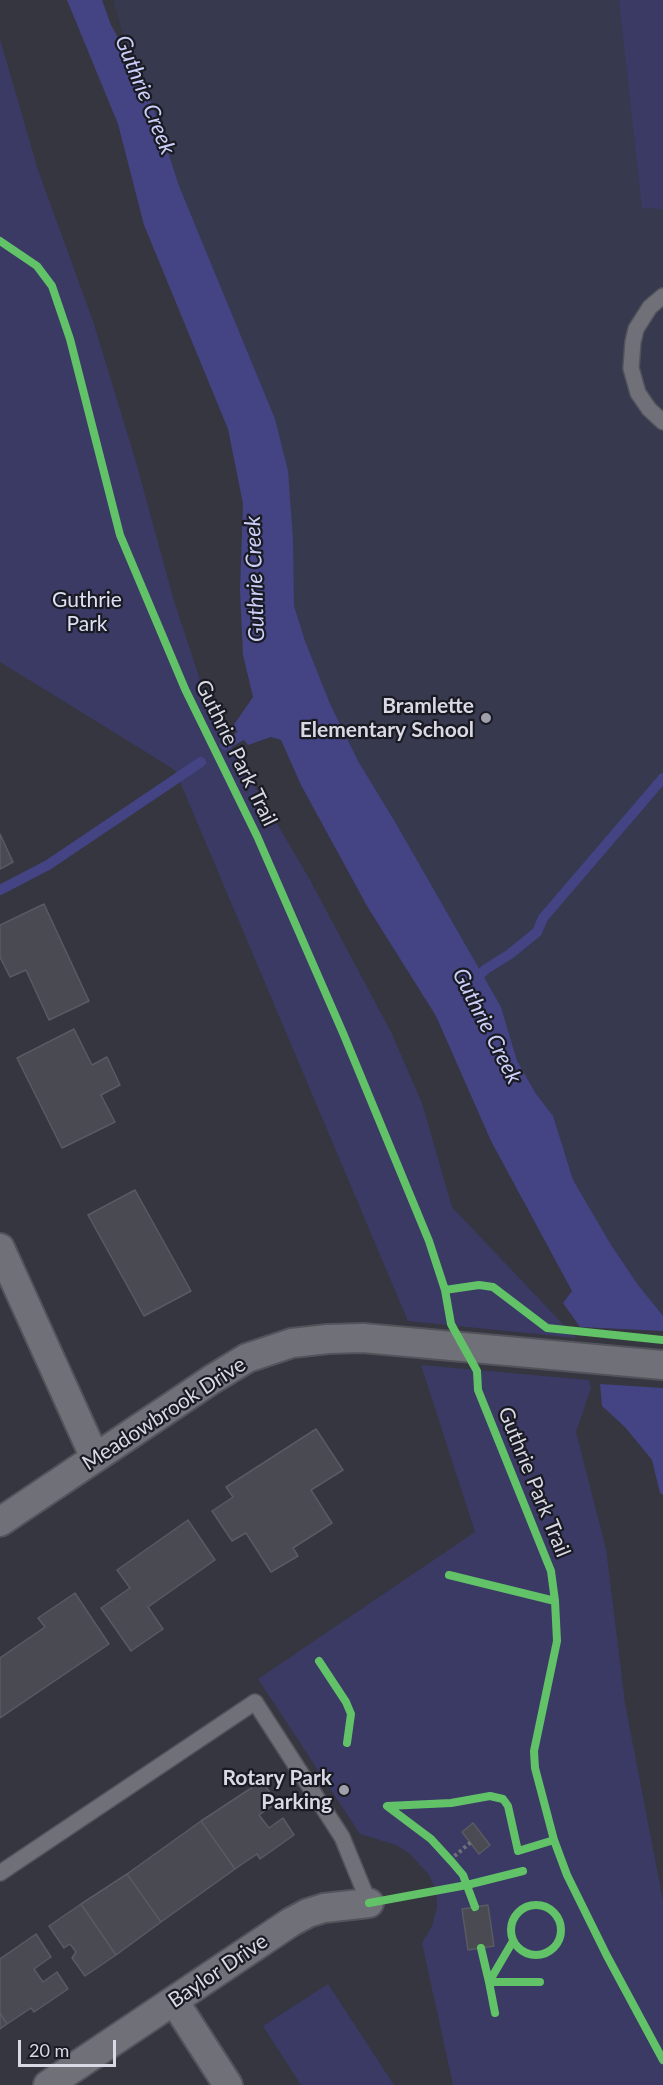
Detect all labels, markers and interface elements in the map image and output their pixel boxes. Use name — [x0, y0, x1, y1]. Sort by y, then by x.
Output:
water label: Guthrie Creek — [109, 32, 181, 158]
water label: Guthrie Creek — [240, 515, 270, 643]
park label: Guthrie Park — [52, 587, 122, 637]
street label: Guthrie Park Trail — [190, 676, 282, 830]
place label: Bramlette Elementary School — [300, 693, 474, 743]
marker: Bramlette Elementary School — [479, 711, 493, 725]
water label: Guthrie Creek — [447, 964, 527, 1088]
street label: Meadowbrook Drive — [78, 1352, 250, 1476]
street label: Guthrie Park Trail — [492, 1403, 576, 1561]
place label: Rotary Park Parking — [222, 1765, 332, 1815]
marker: Rotary Park Parking — [337, 1783, 351, 1797]
street label: Baylor Drive — [164, 1929, 272, 2013]
scale bar — [21, 2028, 118, 2066]
text: 20 m — [29, 2039, 69, 2061]

